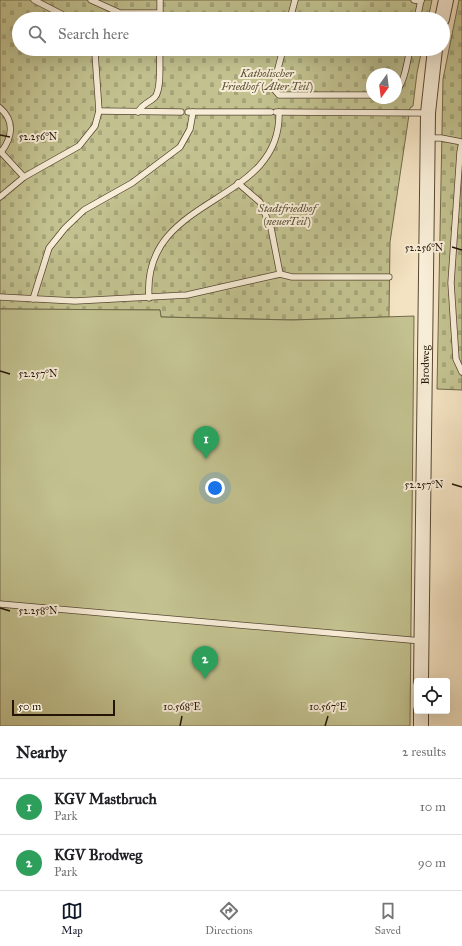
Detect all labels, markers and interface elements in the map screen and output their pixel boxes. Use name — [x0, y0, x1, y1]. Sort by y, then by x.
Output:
search box — [12, 12, 450, 56]
icon: search — [26, 23, 48, 45]
text: Search here — [58, 25, 129, 43]
park label: Katholischer Friedhof (Alter Teil) — [220, 67, 313, 93]
north arrow — [366, 68, 402, 104]
text: 52.256°N — [19, 131, 58, 143]
park label: Stadtfriedhof (neuerTeil) — [257, 202, 319, 228]
text: 52.256°N — [405, 242, 444, 254]
street label: Brodweg — [418, 344, 432, 385]
text: 52.257°N — [19, 368, 58, 380]
pin: 1 — [193, 426, 219, 459]
your location — [205, 478, 225, 498]
text: 52.257°N — [405, 479, 444, 491]
text: 52.258°N — [19, 605, 58, 617]
pin: 2 — [192, 646, 218, 679]
map controls — [414, 678, 450, 714]
button: locate — [414, 678, 450, 714]
scale bar — [12, 698, 115, 717]
text: 50 m — [18, 700, 41, 713]
text: 10.568°E — [163, 701, 201, 713]
text: 10.567°E — [309, 701, 347, 713]
text: Nearby — [16, 742, 67, 763]
text: 2 results — [402, 744, 446, 760]
text: KGV Mastbruch — [54, 790, 157, 808]
text: 1 — [26, 799, 32, 815]
text: 10 m — [420, 799, 446, 815]
text: Park — [54, 808, 78, 824]
text: KGV Brodweg — [54, 846, 142, 864]
text: 2 — [26, 855, 32, 871]
text: 90 m — [418, 855, 446, 871]
text: Park — [54, 864, 78, 880]
tab: Map — [61, 900, 83, 937]
tab: Directions — [205, 900, 253, 937]
tab: Saved — [375, 900, 401, 937]

